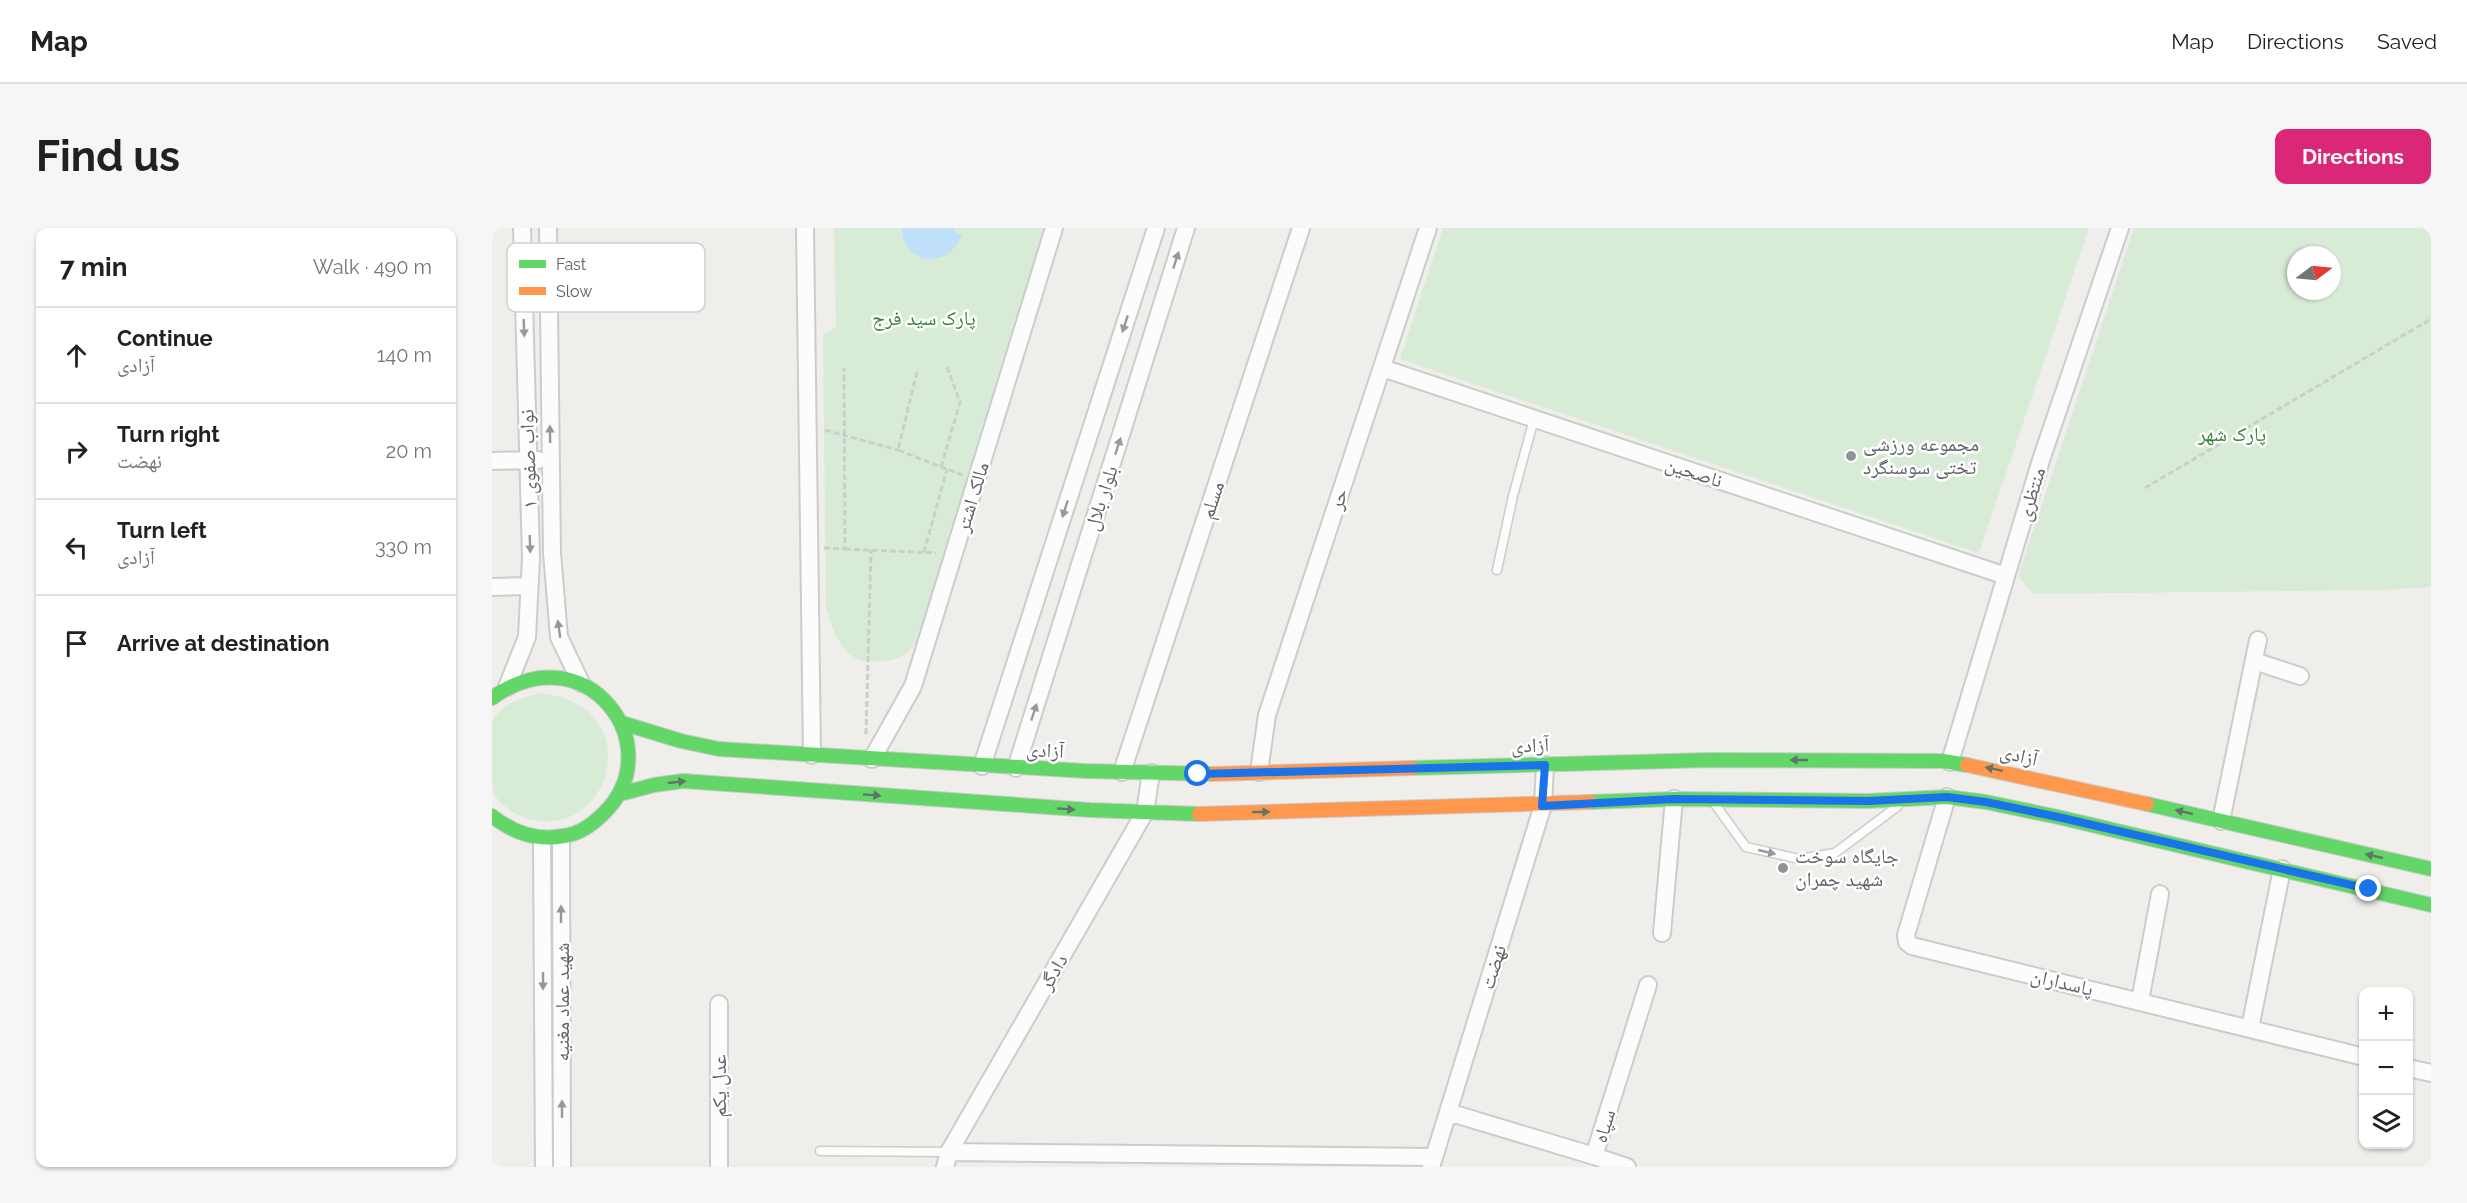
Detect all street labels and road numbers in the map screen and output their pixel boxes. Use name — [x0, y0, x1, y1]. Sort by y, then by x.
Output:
street label: نواب صفوی ۱ — [514, 409, 542, 509]
street label: ناصحین — [1662, 452, 1726, 492]
street label: مالک اشتر — [950, 459, 994, 536]
street label: بلوار بلال — [1079, 462, 1123, 534]
street label: منتظری — [2011, 464, 2051, 524]
street label: مسلم — [1195, 478, 1231, 522]
street label: حر — [1323, 485, 1353, 514]
street label: آزادی — [1511, 732, 1550, 758]
street label: آزادی — [1025, 737, 1065, 763]
street label: آزادی — [1998, 739, 2041, 771]
street label: نهضت — [1475, 942, 1511, 992]
street label: شهید عماد مغنیه — [550, 943, 574, 1061]
street label: دادگر — [1033, 950, 1073, 995]
street label: پاسداران — [2028, 963, 2096, 1001]
street label: عدل یکم — [707, 1054, 733, 1118]
street label: سپاه — [1588, 1106, 1621, 1146]

